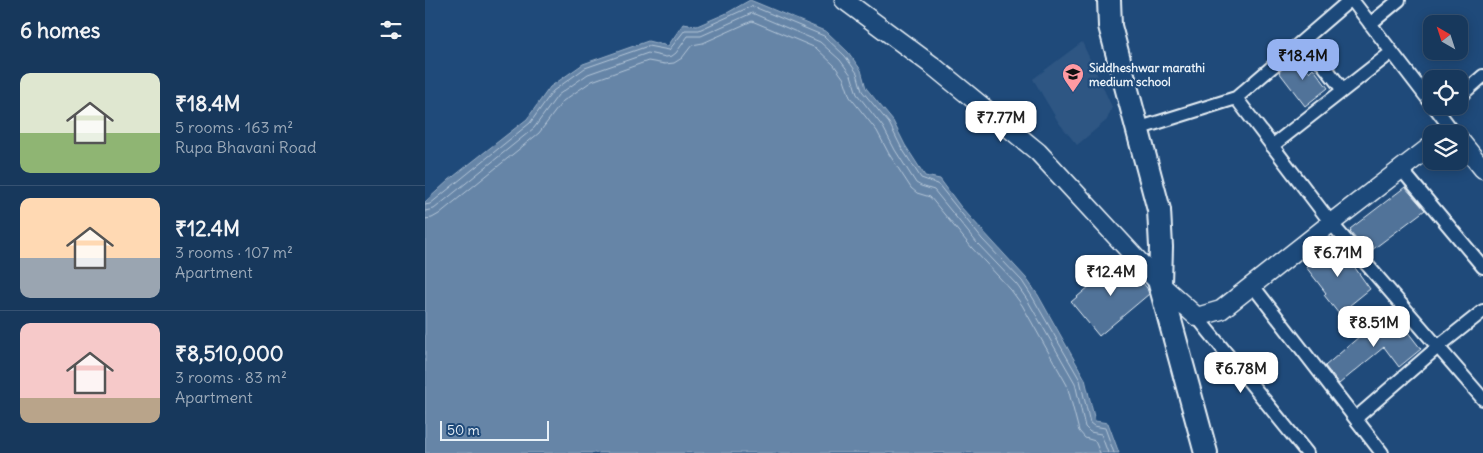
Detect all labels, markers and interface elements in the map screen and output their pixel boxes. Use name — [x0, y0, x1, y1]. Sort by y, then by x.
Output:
north arrow — [1423, 15, 1467, 60]
map controls — [1423, 15, 1468, 170]
icon: filters — [377, 16, 405, 44]
text: 6 homes — [20, 17, 100, 44]
pin: ₹18.4M — [1262, 38, 1344, 81]
text: ₹18.4M — [1278, 45, 1328, 65]
place label: Siddheshwar marathi medium school — [1089, 60, 1205, 89]
school or university icon: Siddheshwar marathi medium school — [1061, 62, 1085, 93]
button: locate — [1423, 70, 1468, 115]
text: ₹18.4M — [175, 90, 241, 117]
icon: home — [60, 93, 120, 153]
pin: ₹7.77M — [960, 100, 1042, 143]
text: ₹7.77M — [977, 107, 1025, 127]
text: 5 rooms · 163 m² — [175, 117, 293, 137]
button: layers — [1423, 125, 1468, 170]
text: Rupa Bhavani Road — [175, 137, 316, 157]
text: ₹12.4M — [175, 215, 240, 242]
icon: home — [60, 218, 120, 278]
pin: ₹6.71M — [1297, 236, 1379, 278]
text: 3 rooms · 107 m² — [175, 242, 293, 262]
text: ₹6.71M — [1314, 242, 1362, 262]
pin: ₹12.4M — [1070, 254, 1152, 297]
text: ₹12.4M — [1086, 261, 1136, 281]
text: Apartment — [175, 262, 253, 282]
pin: ₹8.51M — [1333, 306, 1415, 348]
text: ₹8.51M — [1349, 312, 1399, 332]
text: ₹8,510,000 — [175, 340, 284, 367]
icon: home — [60, 343, 120, 403]
pin: ₹6.78M — [1200, 352, 1282, 394]
text: ₹6.78M — [1215, 358, 1267, 378]
text: 3 rooms · 83 m² — [175, 367, 287, 387]
text: Apartment — [175, 387, 253, 407]
scale bar — [440, 418, 549, 441]
text: 50 m — [447, 421, 480, 439]

